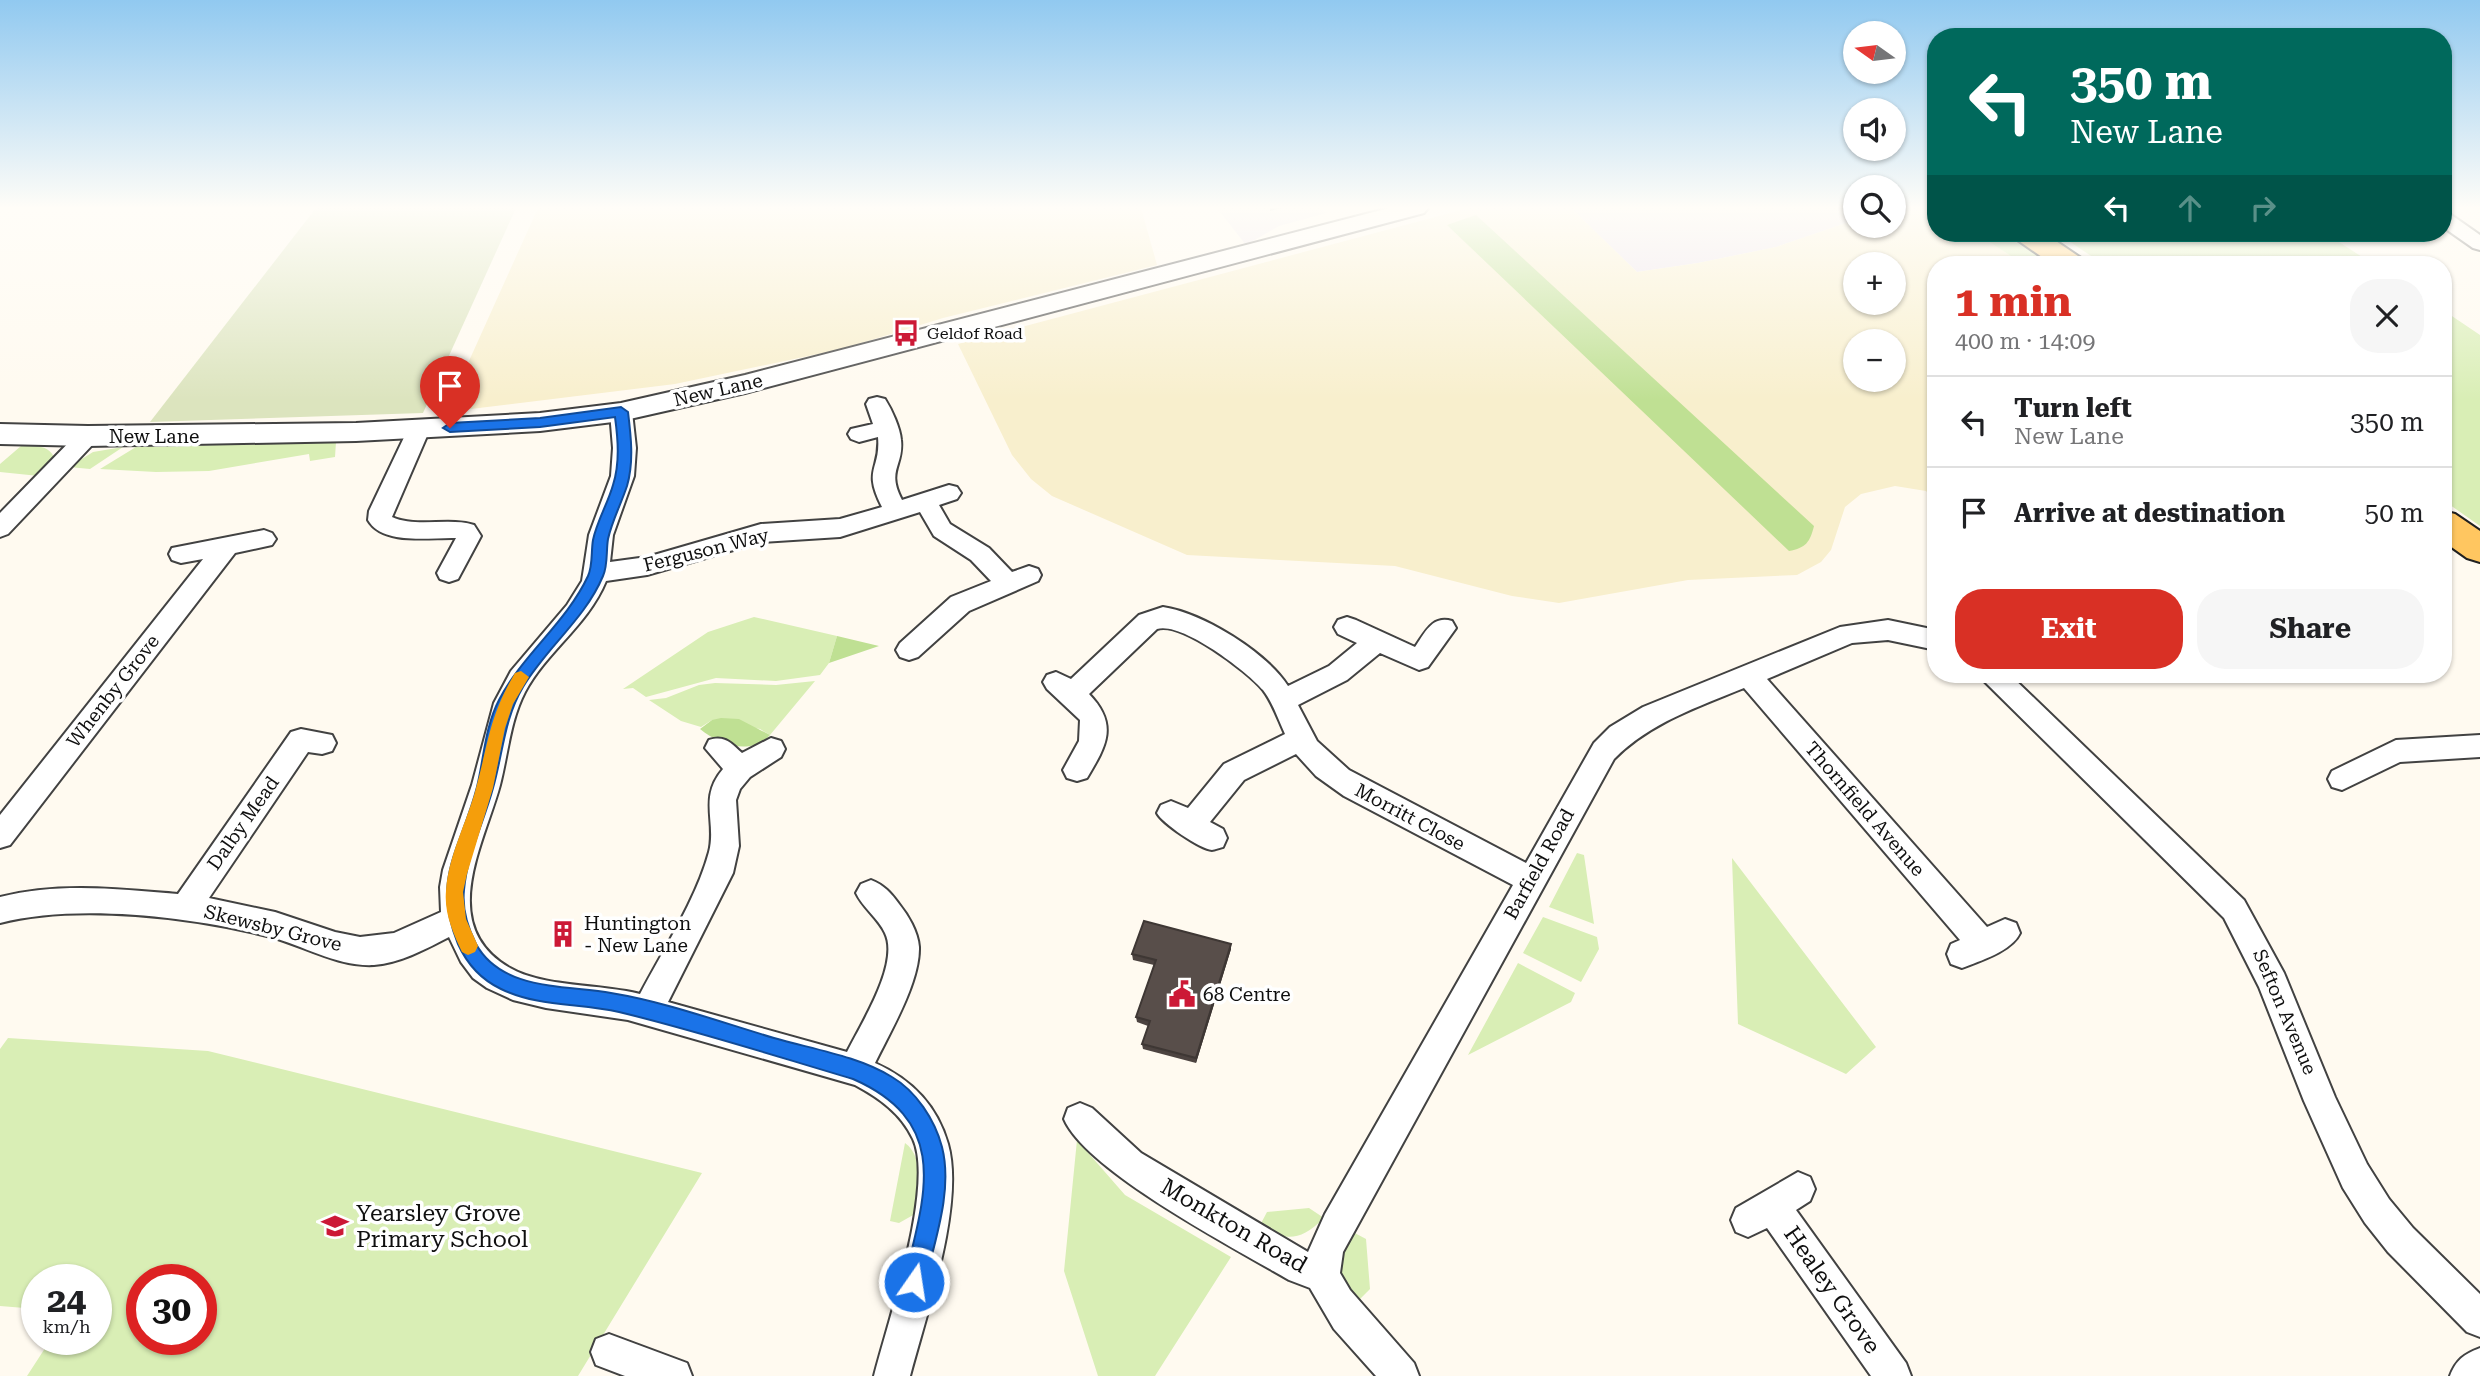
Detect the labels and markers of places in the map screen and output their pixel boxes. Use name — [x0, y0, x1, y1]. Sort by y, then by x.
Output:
bus stop icon: Geldof Road — [891, 318, 921, 348]
place label: Geldof Road — [927, 324, 1023, 343]
pin — [420, 356, 480, 428]
place label: Huntington - New Lane — [584, 912, 691, 957]
building icon: Huntington - New Lane — [548, 919, 578, 949]
public building icon: 68 Centre — [1167, 979, 1197, 1009]
place label: 68 Centre — [1203, 983, 1291, 1006]
place label: Yearsley Grove Primary School — [356, 1200, 528, 1253]
school or university icon: Yearsley Grove Primary School — [320, 1211, 350, 1241]

